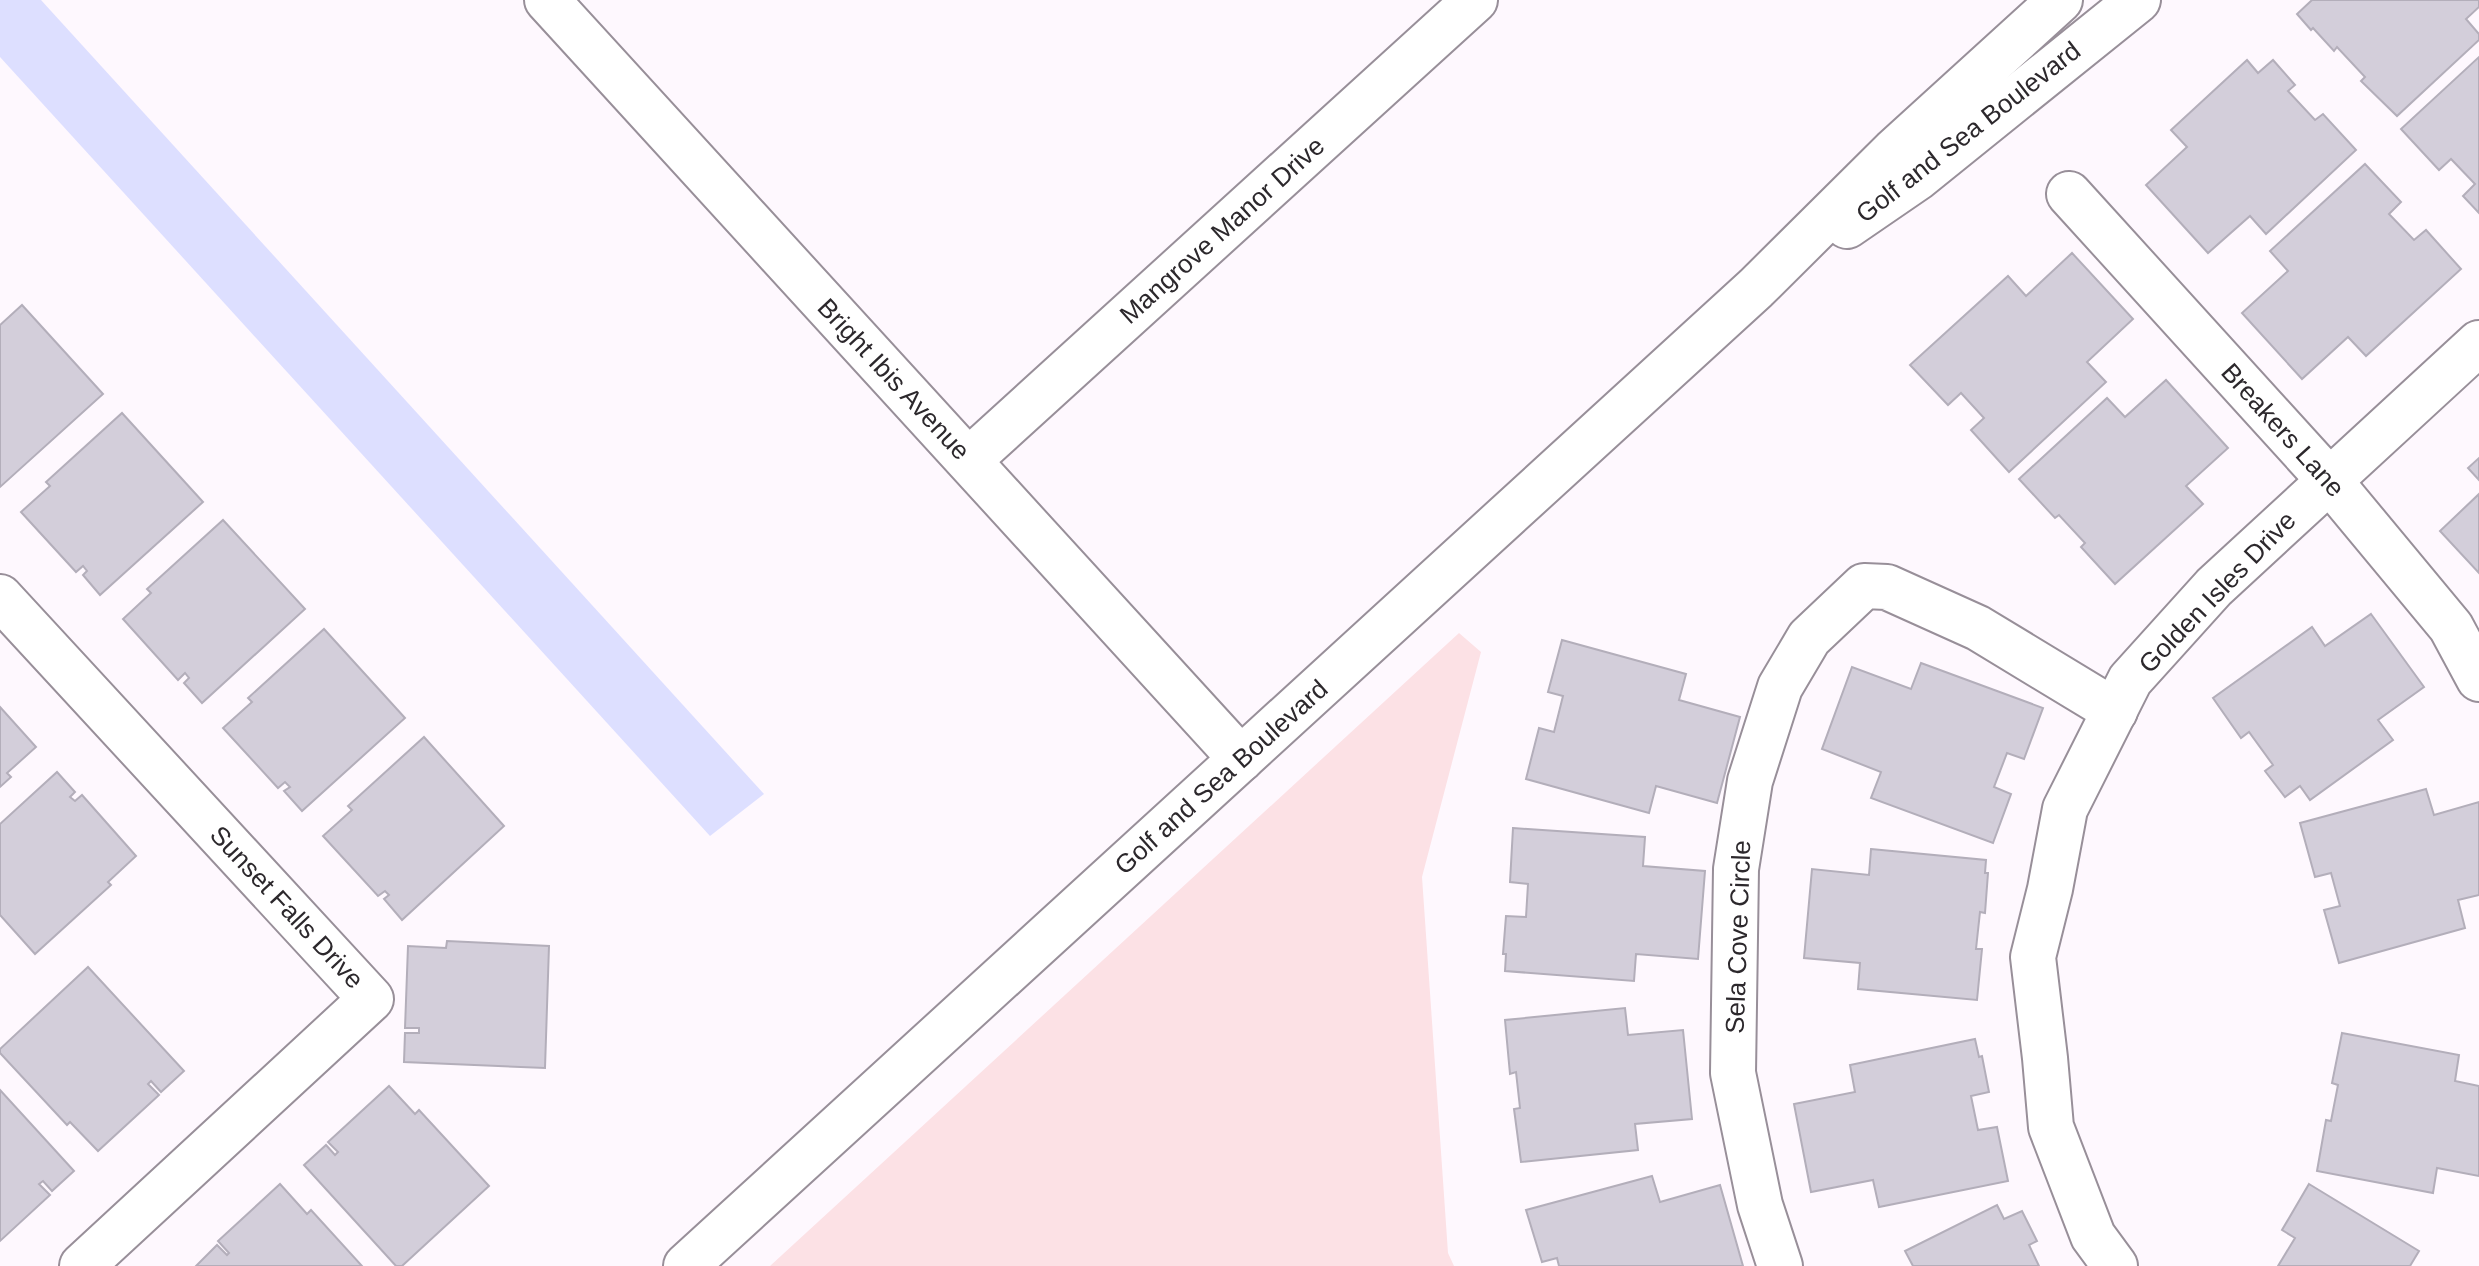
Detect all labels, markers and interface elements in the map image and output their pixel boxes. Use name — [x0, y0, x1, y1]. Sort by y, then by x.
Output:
street label: Golf and Sea Boulevard — [1850, 35, 2086, 229]
street label: Mangrove Manor Drive — [1114, 130, 1330, 330]
street label: Bright Ibis Avenue — [812, 292, 976, 466]
street label: Breakers Lane — [2215, 357, 2351, 503]
street label: Golden Isles Drive — [2132, 505, 2302, 679]
street label: Golf and Sea Boulevard — [1108, 673, 1334, 881]
street label: Sunset Falls Drive — [204, 820, 370, 994]
street label: Sela Cove Circle — [1720, 840, 1756, 1034]

